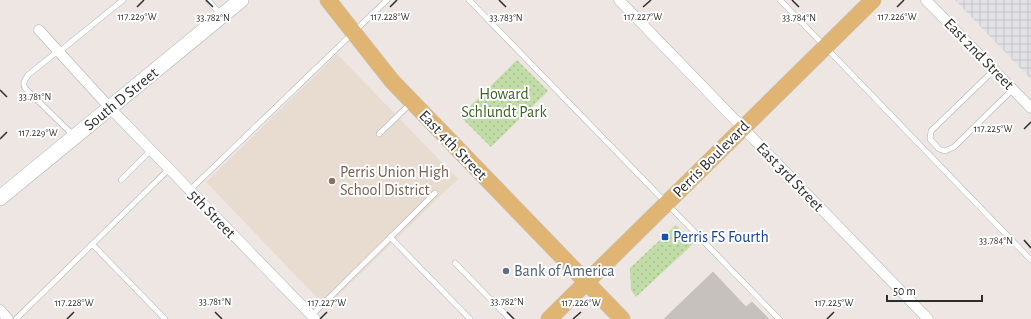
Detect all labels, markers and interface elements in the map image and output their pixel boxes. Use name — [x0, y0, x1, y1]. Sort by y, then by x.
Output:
text: 117.229°W — [117, 12, 157, 22]
text: 117.228°W — [370, 12, 410, 22]
text: 117.227°W — [624, 12, 662, 22]
text: 117.226°W — [877, 12, 917, 22]
text: 33.782°N — [196, 13, 230, 23]
text: 33.783°N — [489, 13, 523, 23]
text: 33.784°N — [782, 13, 816, 23]
street label: East 2nd Street — [941, 15, 1017, 93]
street label: South D Street — [81, 64, 161, 134]
park label: Howard Schlundt Park — [461, 86, 547, 120]
text: 33.781°N — [19, 92, 51, 102]
street label: East 4th Street — [416, 107, 490, 183]
street label: Perris Boulevard — [670, 118, 752, 200]
text: 117.225°W — [974, 124, 1012, 134]
text: 117.229°W — [18, 128, 58, 138]
street label: East 3rd Street — [753, 140, 827, 214]
place label: Perris Union High School District — [340, 164, 449, 198]
marker: Perris Union High School District — [327, 176, 337, 186]
street label: 5th Street — [185, 187, 239, 241]
place label: Perris FS Fourth — [673, 229, 769, 245]
marker: Perris FS Fourth — [660, 232, 670, 242]
text: 33.784°N — [979, 236, 1013, 246]
place label: Bank of America — [514, 263, 615, 279]
marker: Bank of America — [501, 266, 511, 276]
scale bar — [887, 277, 982, 303]
text: 50 m — [893, 285, 916, 297]
text: 33.781°N — [199, 297, 231, 307]
text: 33.782°N — [490, 297, 524, 307]
text: 117.228°W — [54, 298, 94, 308]
text: 117.227°W — [308, 298, 346, 308]
text: 117.226°W — [561, 298, 601, 308]
text: 117.225°W — [815, 298, 853, 308]

